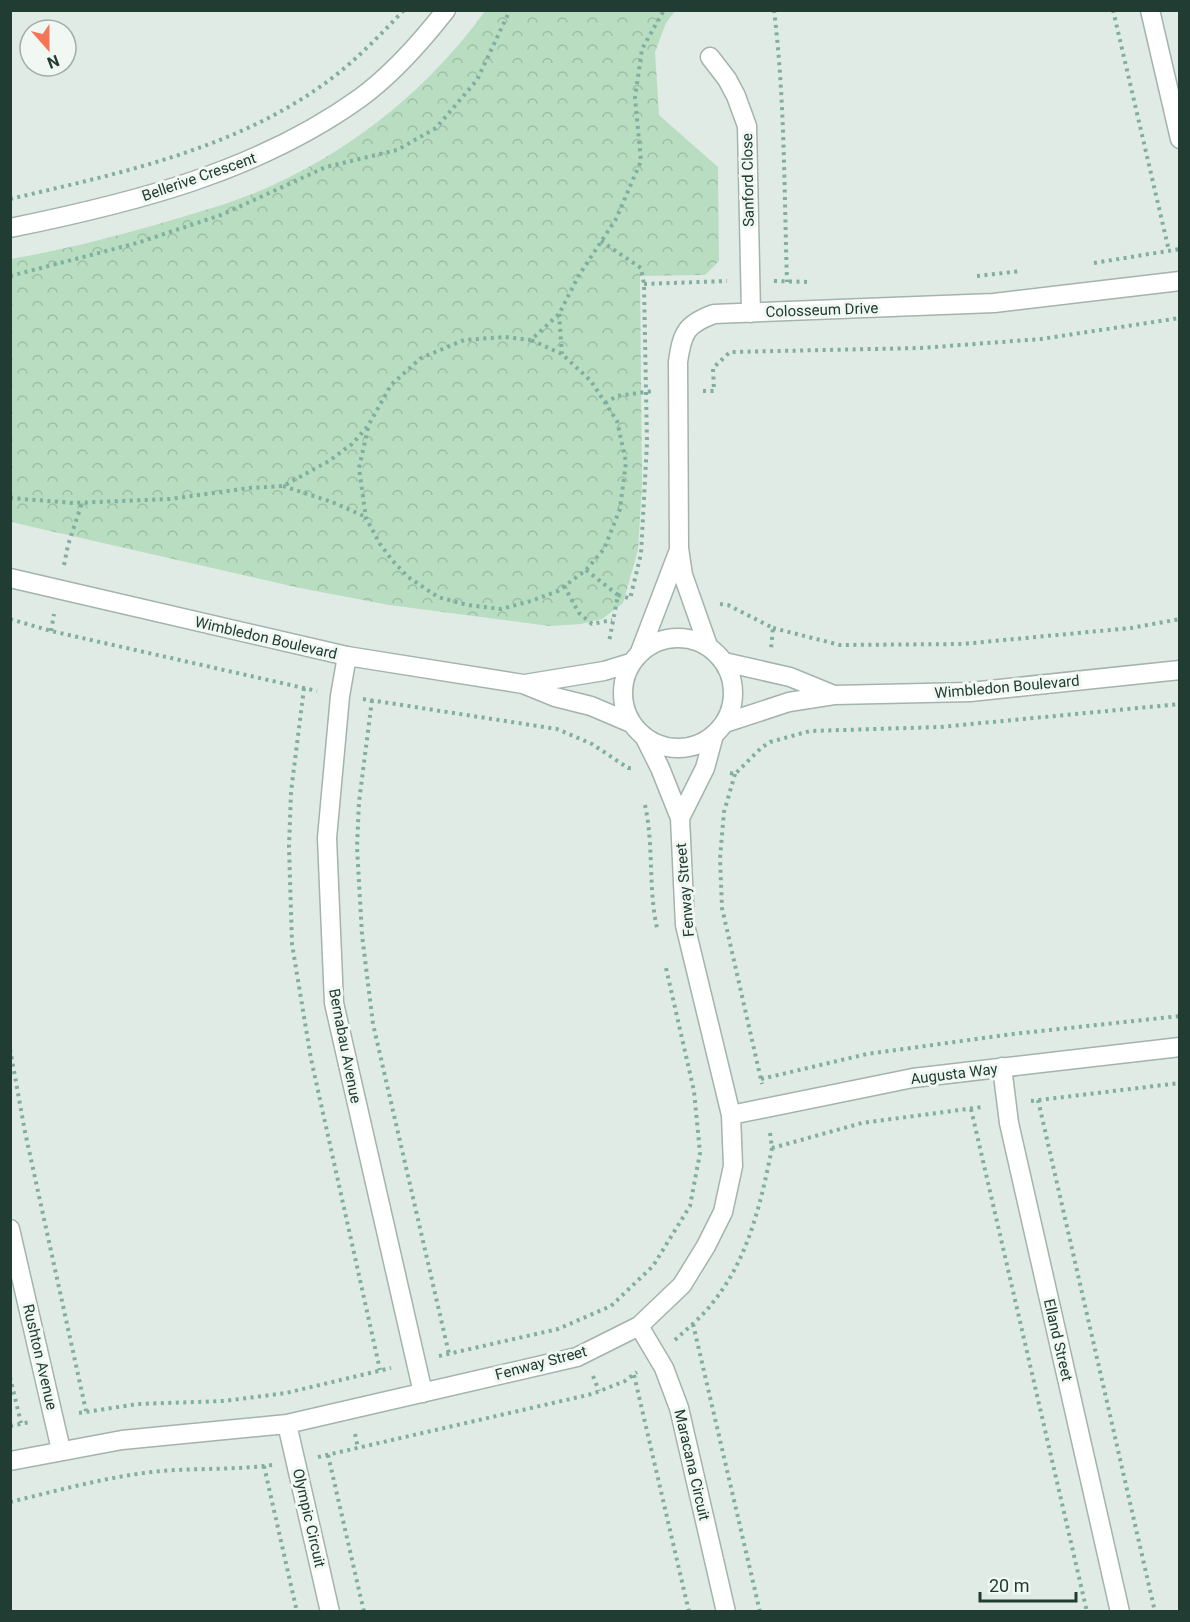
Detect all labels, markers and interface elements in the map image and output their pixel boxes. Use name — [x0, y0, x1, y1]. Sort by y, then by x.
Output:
north arrow — [18, 18, 78, 78]
text: N — [45, 51, 62, 72]
street label: Sanford Close — [738, 133, 758, 227]
street label: Bellerive Crescent — [140, 149, 259, 205]
street label: Colosseum Drive — [765, 299, 879, 321]
street label: Wimbledon Boulevard — [193, 613, 339, 663]
street label: Wimbledon Boulevard — [934, 672, 1080, 702]
street label: Fenway Street — [672, 842, 698, 938]
street label: Bernabau Avenue — [325, 987, 365, 1105]
street label: Augusta Way — [910, 1060, 998, 1088]
street label: Elland Street — [1040, 1297, 1076, 1383]
street label: Rushton Avenue — [19, 1302, 61, 1412]
street label: Fenway Street — [493, 1342, 589, 1384]
street label: Maracana Circuit — [670, 1408, 714, 1522]
street label: Olympic Circuit — [289, 1467, 329, 1569]
scale bar — [980, 1565, 1076, 1603]
text: 20 m — [989, 1575, 1029, 1596]

